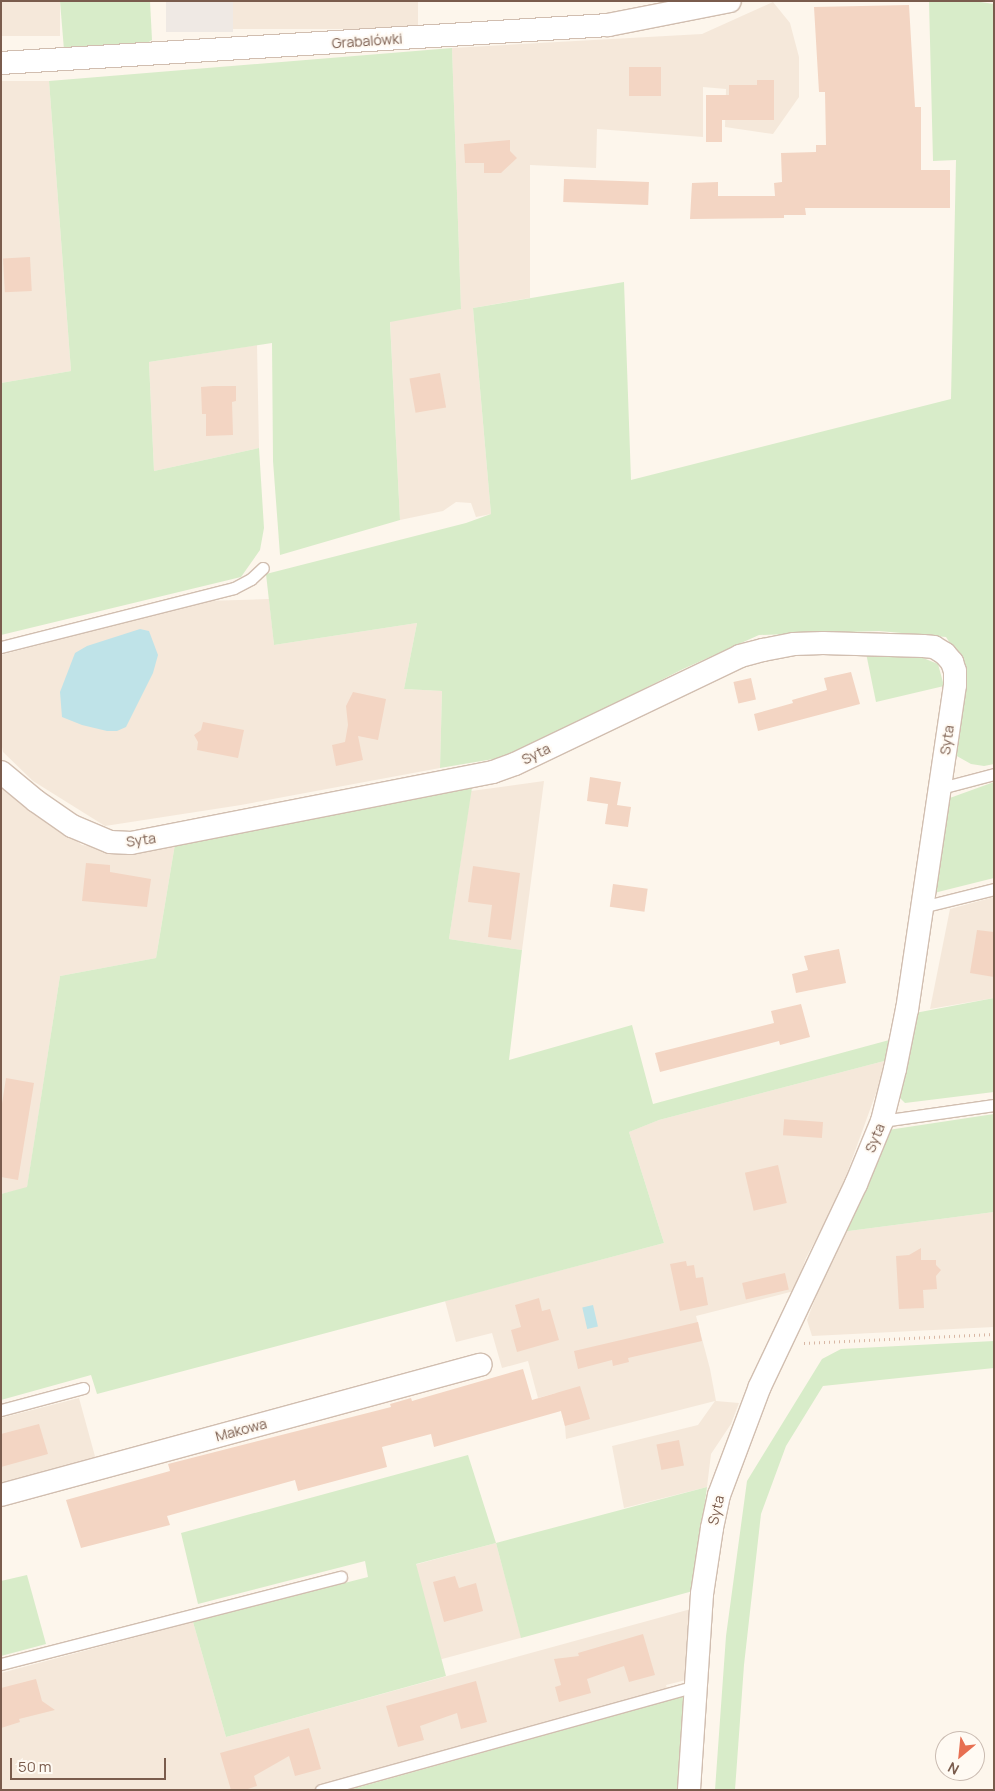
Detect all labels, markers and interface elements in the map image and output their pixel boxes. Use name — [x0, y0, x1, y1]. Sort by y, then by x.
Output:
street label: Grabalówki — [331, 30, 403, 52]
street label: Syta — [937, 724, 957, 756]
street label: Syta — [519, 740, 553, 768]
street label: Syta — [125, 830, 157, 850]
street label: Syta — [862, 1121, 888, 1155]
street label: Makowa — [213, 1415, 269, 1445]
street label: Syta — [704, 1494, 728, 1526]
north arrow — [935, 1731, 985, 1781]
scale bar — [12, 1748, 169, 1780]
text: 50 m — [18, 1756, 52, 1777]
text: N — [944, 1758, 962, 1780]

